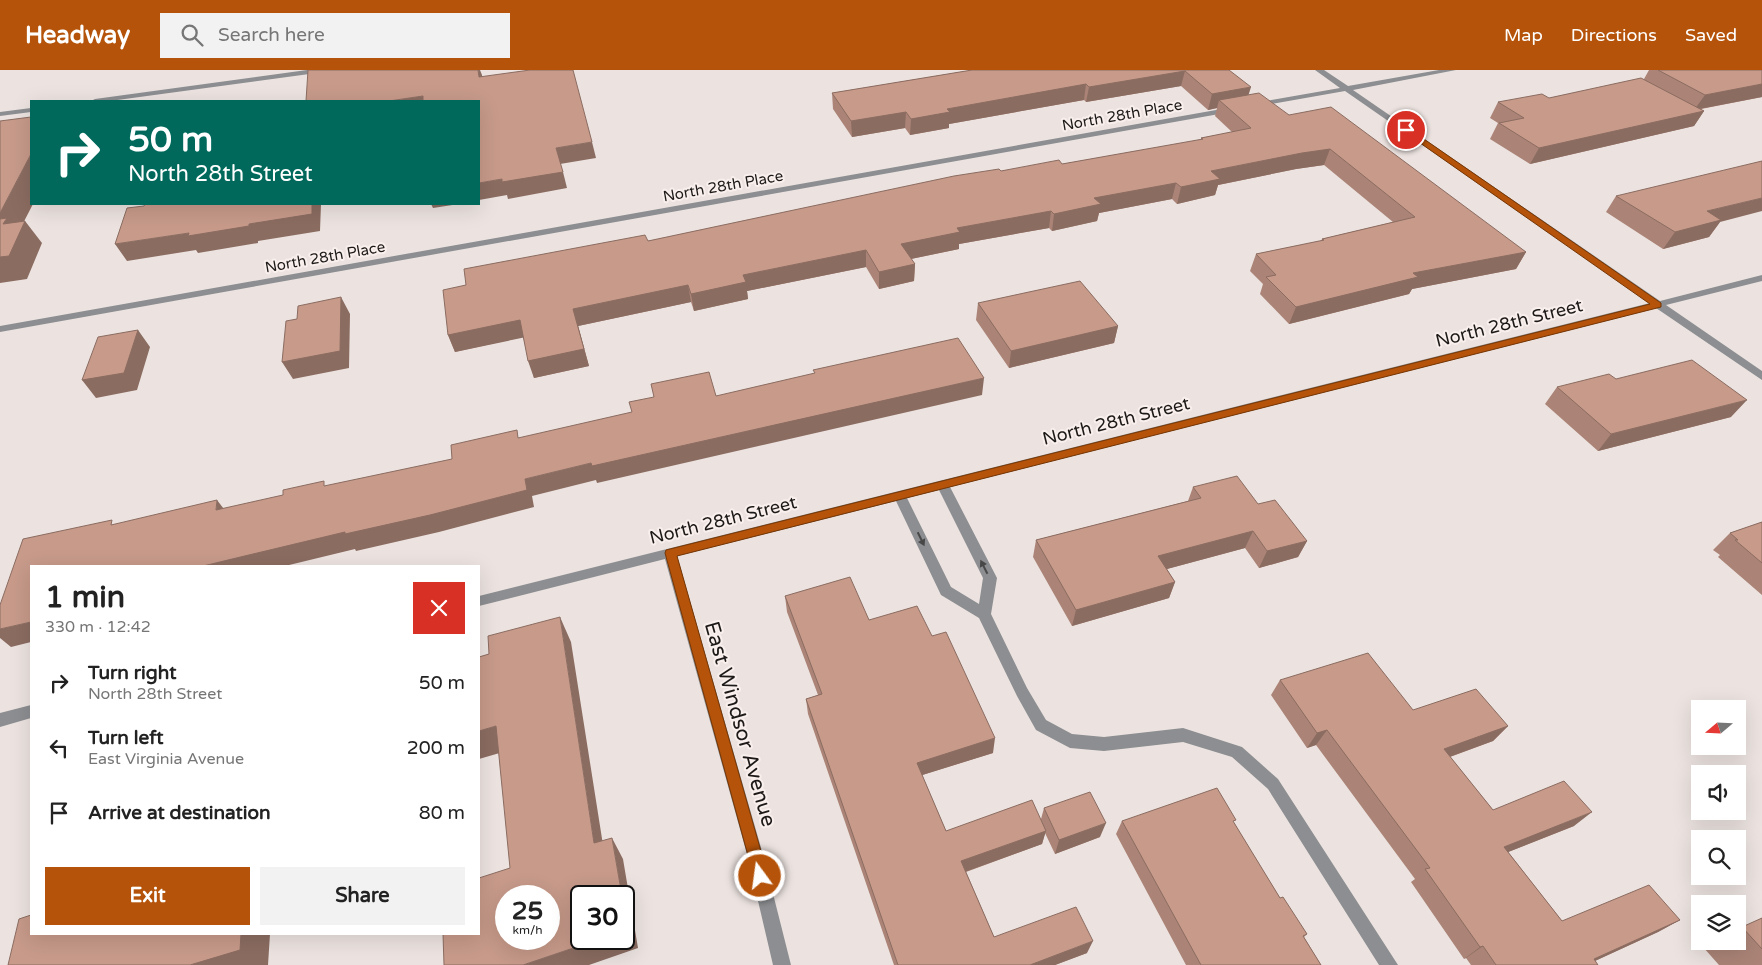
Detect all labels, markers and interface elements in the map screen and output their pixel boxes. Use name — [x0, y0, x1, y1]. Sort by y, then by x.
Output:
search box — [160, 13, 510, 58]
text: Headway — [25, 21, 130, 50]
icon: search — [178, 21, 206, 49]
text: Search here — [218, 24, 325, 46]
text: Map — [1504, 24, 1543, 46]
text: Directions — [1571, 24, 1657, 46]
text: Saved — [1685, 24, 1737, 46]
street label: North 28th Place — [1061, 96, 1183, 134]
pin — [1385, 109, 1427, 151]
icon: arrive — [1392, 116, 1420, 144]
text: 50 m — [128, 119, 213, 161]
icon: right — [45, 120, 110, 185]
text: North 28th Street — [128, 161, 313, 187]
street label: North 28th Place — [662, 167, 784, 205]
street label: North 28th Place — [264, 238, 386, 276]
street label: North 28th Street — [1433, 294, 1585, 352]
street label: North 28th Street — [1040, 392, 1192, 450]
street label: North 28th Street — [647, 491, 799, 549]
one-way arrow — [917, 532, 925, 546]
one-way arrow — [980, 560, 988, 574]
text: 1 min — [45, 579, 125, 616]
button: close — [413, 582, 465, 634]
text: 330 m · 12:42 — [45, 617, 151, 637]
street label: East Windsor Avenue — [699, 618, 781, 830]
text: Turn right — [88, 662, 176, 684]
icon: right — [45, 669, 73, 697]
text: 50 m — [419, 672, 465, 694]
text: North 28th Street — [88, 684, 222, 704]
north arrow — [1691, 700, 1746, 755]
map controls — [1691, 700, 1746, 950]
text: Turn left — [88, 727, 164, 749]
icon: left — [45, 734, 73, 762]
text: 200 m — [407, 737, 465, 759]
text: East Virginia Avenue — [88, 749, 244, 769]
button: sound — [1691, 765, 1746, 820]
icon: arrive — [45, 799, 73, 827]
text: Arrive at destination — [88, 802, 271, 824]
text: 80 m — [419, 802, 465, 824]
button: search — [1691, 830, 1746, 885]
position arrow — [733, 849, 785, 901]
button: Exit — [45, 867, 250, 925]
button: Share — [260, 867, 465, 925]
speed limit sign: 30 — [570, 885, 635, 950]
button: layers — [1691, 895, 1746, 950]
text: 25 — [512, 896, 543, 926]
text: km/h — [512, 923, 543, 937]

